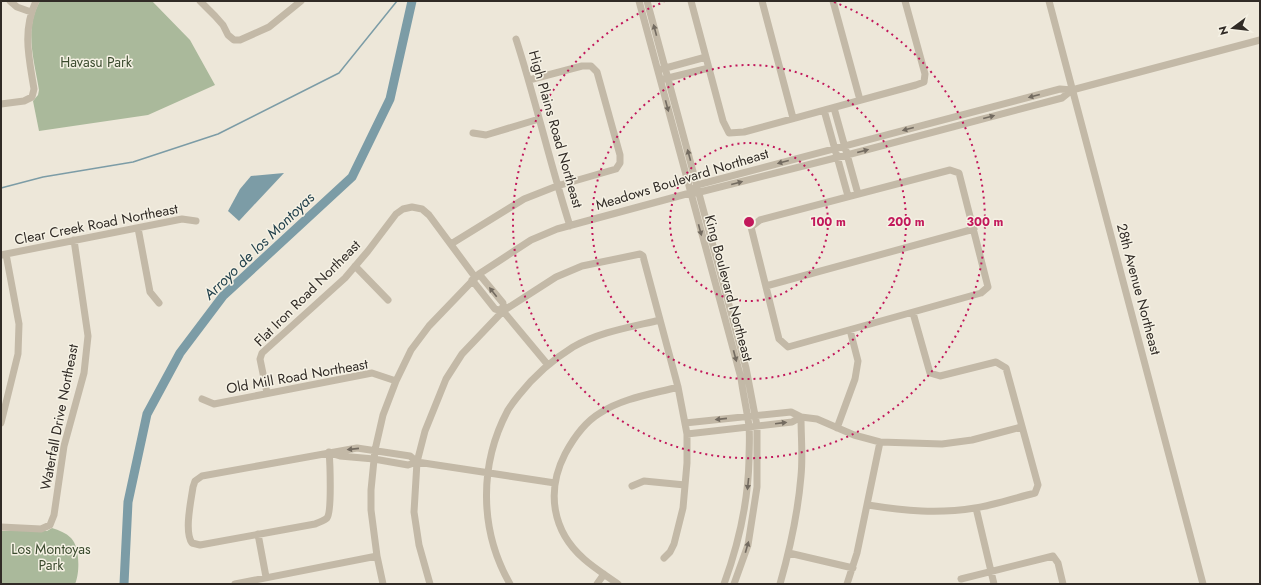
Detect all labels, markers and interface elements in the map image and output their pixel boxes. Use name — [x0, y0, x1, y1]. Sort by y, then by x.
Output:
north arrow — [1213, 8, 1253, 48]
one-way arrow — [652, 24, 658, 36]
text: N — [1214, 24, 1232, 37]
street label: High Plains Road Northeast — [524, 48, 588, 211]
park label: Havasu Park — [60, 52, 133, 72]
one-way arrow — [1028, 93, 1040, 99]
one-way arrow — [664, 101, 670, 113]
one-way arrow — [983, 114, 995, 120]
one-way arrow — [902, 126, 914, 132]
street label: Meadows Boulevard Northeast — [593, 143, 772, 215]
one-way arrow — [858, 148, 870, 154]
one-way arrow — [686, 149, 692, 162]
one-way arrow — [776, 159, 788, 165]
one-way arrow — [731, 180, 744, 186]
water label: Arroyo de los Montoyas — [198, 187, 320, 306]
street label: Clear Creek Road Northeast — [13, 198, 180, 250]
street label: King Boulevard Northeast — [700, 213, 758, 364]
text: 100 m — [810, 213, 846, 231]
text: 200 m — [887, 213, 925, 231]
text: 300 m — [967, 213, 1004, 231]
centre of rings — [742, 215, 756, 229]
street label: 28th Avenue Northeast — [1112, 221, 1166, 358]
one-way arrow — [698, 224, 704, 237]
street label: Flat Iron Road Northeast — [249, 235, 365, 351]
one-way arrow — [489, 286, 498, 297]
street label: Waterfall Drive Northeast — [35, 342, 83, 492]
one-way arrow — [732, 350, 738, 362]
street label: Old Mill Road Northeast — [225, 354, 370, 398]
one-way arrow — [715, 416, 727, 422]
one-way arrow — [775, 420, 787, 427]
one-way arrow — [347, 445, 359, 452]
one-way arrow — [745, 478, 751, 490]
park label: Los Montoyas Park — [11, 539, 91, 575]
one-way arrow — [744, 541, 750, 553]

